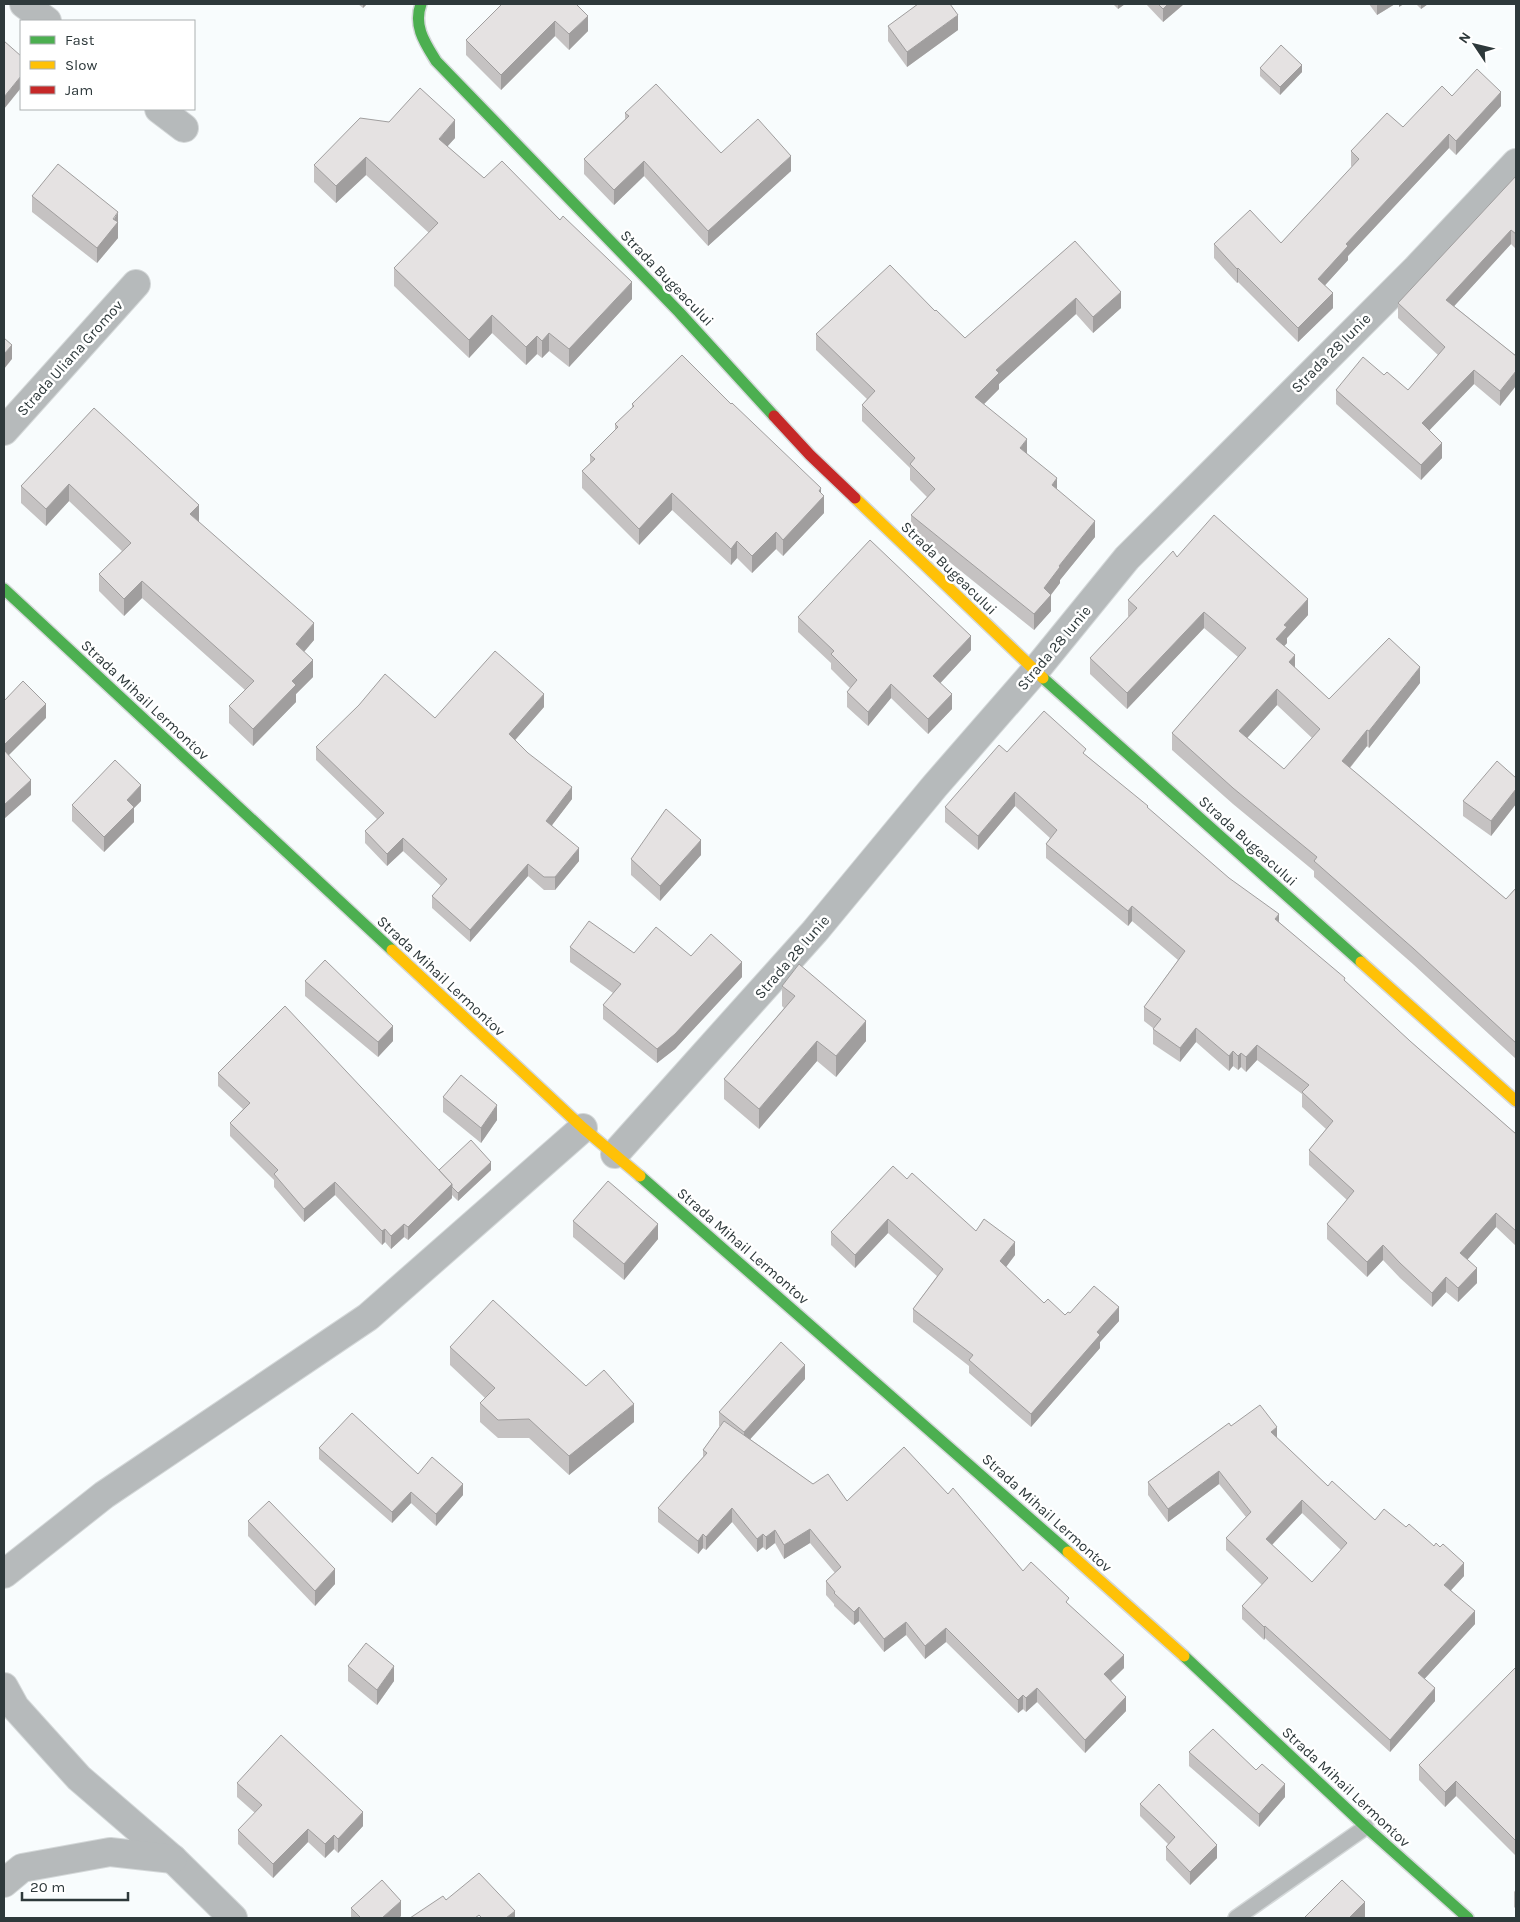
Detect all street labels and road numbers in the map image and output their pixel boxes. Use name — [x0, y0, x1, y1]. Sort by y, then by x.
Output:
street label: Strada Bugeacului — [617, 226, 717, 330]
street label: Strada Uliana Gromov — [13, 296, 127, 420]
street label: Strada 28 Iunie — [1287, 309, 1375, 397]
street label: Strada Bugeacului — [897, 518, 1001, 618]
street label: Strada 28 Iunie — [1013, 602, 1095, 694]
street label: Strada Mihail Lermontov — [77, 636, 213, 764]
street label: Strada Bugeacului — [1195, 792, 1301, 890]
street label: Strada 28 Iunie — [751, 911, 833, 1003]
street label: Strada Mihail Lermontov — [373, 912, 509, 1040]
street label: Strada Mihail Lermontov — [673, 1184, 813, 1308]
street label: Strada Mihail Lermontov — [978, 1450, 1116, 1576]
street label: Strada Mihail Lermontov — [1278, 1723, 1414, 1851]

